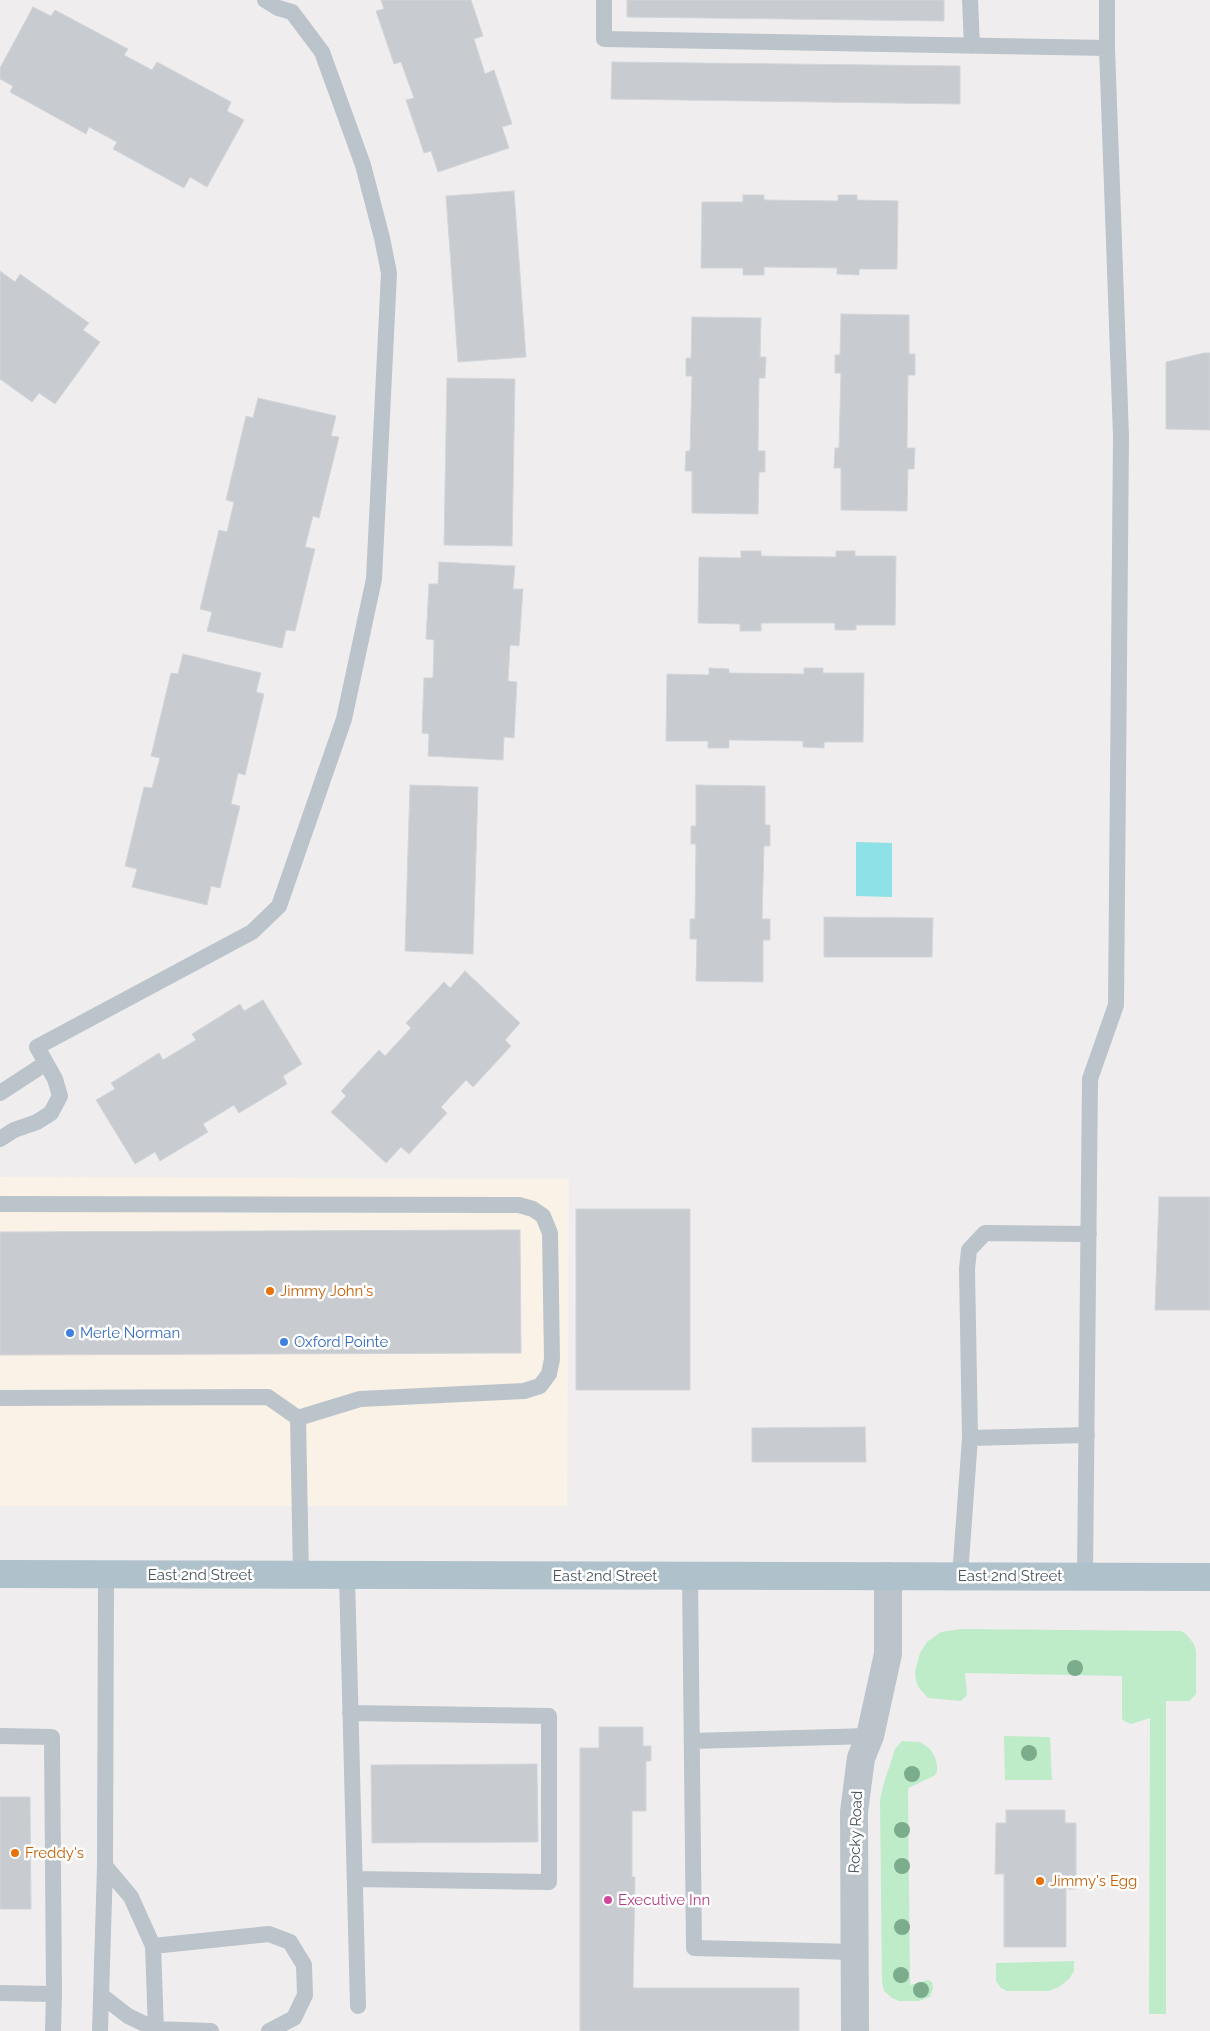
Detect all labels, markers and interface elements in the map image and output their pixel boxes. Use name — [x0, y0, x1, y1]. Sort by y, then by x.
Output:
place label: Jimmy John's — [280, 1282, 373, 1300]
marker: Jimmy John's — [264, 1285, 276, 1297]
place label: Merle Norman — [80, 1324, 180, 1342]
marker: Merle Norman — [64, 1327, 76, 1339]
place label: Oxford Pointe — [294, 1333, 388, 1351]
marker: Oxford Pointe — [278, 1336, 290, 1348]
street label: East 2nd Street — [148, 1566, 252, 1584]
street label: East 2nd Street — [553, 1567, 657, 1585]
street label: East 2nd Street — [958, 1567, 1062, 1585]
street label: Rocky Road — [846, 1790, 866, 1874]
place label: Freddy's — [25, 1844, 84, 1862]
marker: Freddy's — [9, 1847, 21, 1859]
place label: Jimmy's Egg — [1050, 1872, 1137, 1890]
marker: Jimmy's Egg — [1034, 1875, 1046, 1887]
place label: Executive Inn — [618, 1891, 710, 1909]
marker: Executive Inn — [602, 1894, 614, 1906]

